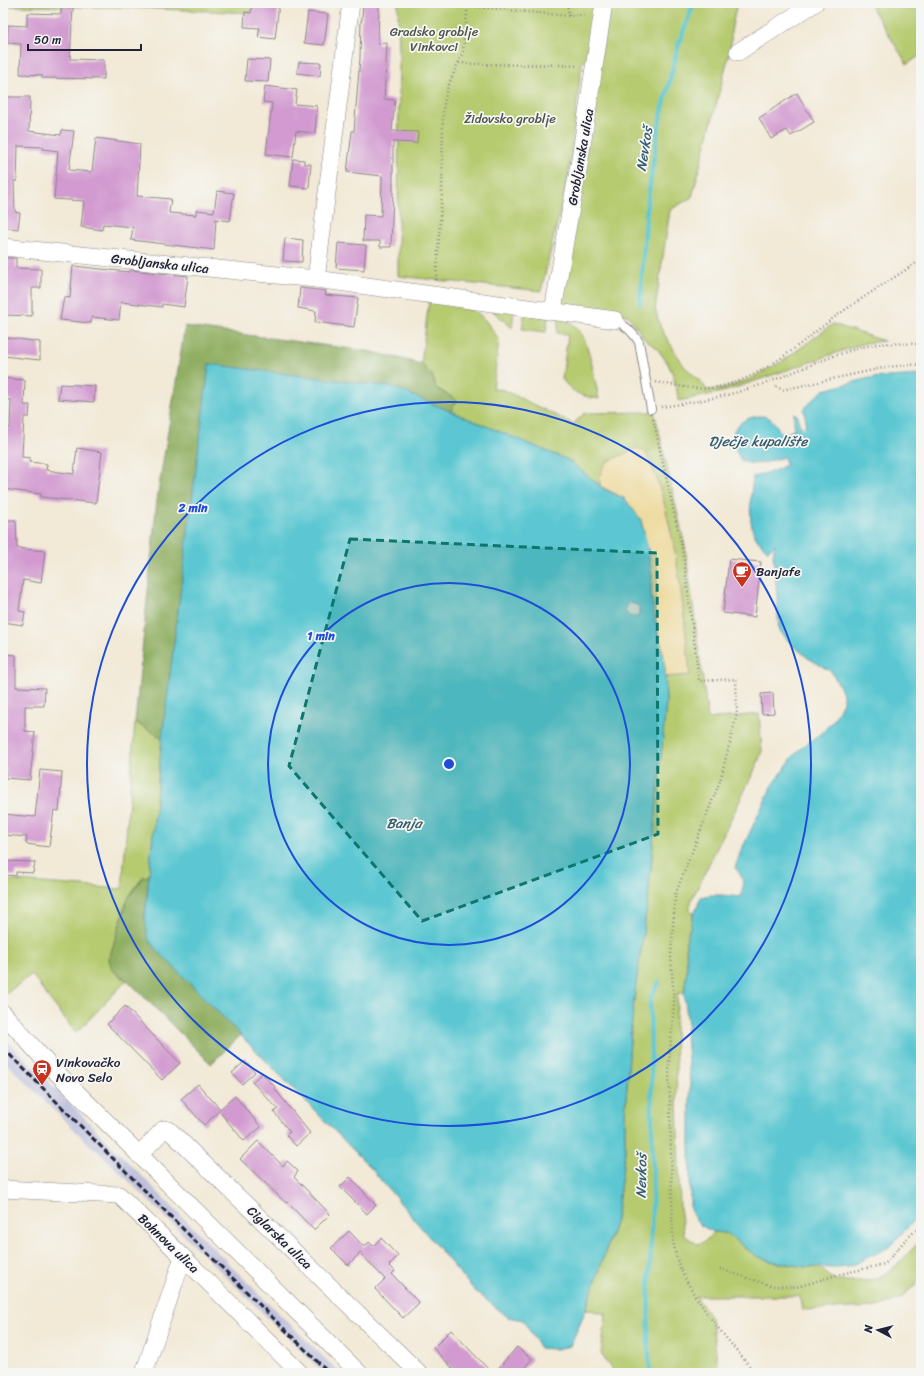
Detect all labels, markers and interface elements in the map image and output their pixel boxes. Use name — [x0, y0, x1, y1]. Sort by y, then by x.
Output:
park label: Gradsko groblje Vinkovci — [390, 20, 479, 58]
scale bar — [28, 26, 141, 52]
text: 50 m — [34, 29, 61, 51]
street label: Grobljanska ulica — [561, 106, 600, 207]
park label: Židovsko groblje — [464, 107, 556, 130]
water label: Nevkoš — [629, 122, 661, 173]
street label: Grobljanska ulica — [110, 247, 210, 280]
water label: Dječje kupalište — [709, 429, 809, 454]
text: 2 min — [177, 497, 208, 519]
cafe icon: Banjafe — [731, 560, 753, 588]
place label: Banjafe — [756, 560, 800, 583]
text: 1 min — [307, 625, 335, 647]
centre of rings — [442, 757, 456, 771]
water label: Banja — [387, 811, 423, 836]
place label: Vinkovačko Novo Selo — [56, 1051, 121, 1089]
station icon: Vinkovačko Novo Selo — [31, 1058, 53, 1086]
water label: Nevkoš — [629, 1150, 654, 1198]
street label: Ciglarska ulica — [241, 1200, 318, 1275]
street label: Bohnova ulica — [132, 1208, 205, 1279]
north arrow — [858, 1310, 898, 1350]
text: N — [859, 1324, 879, 1335]

